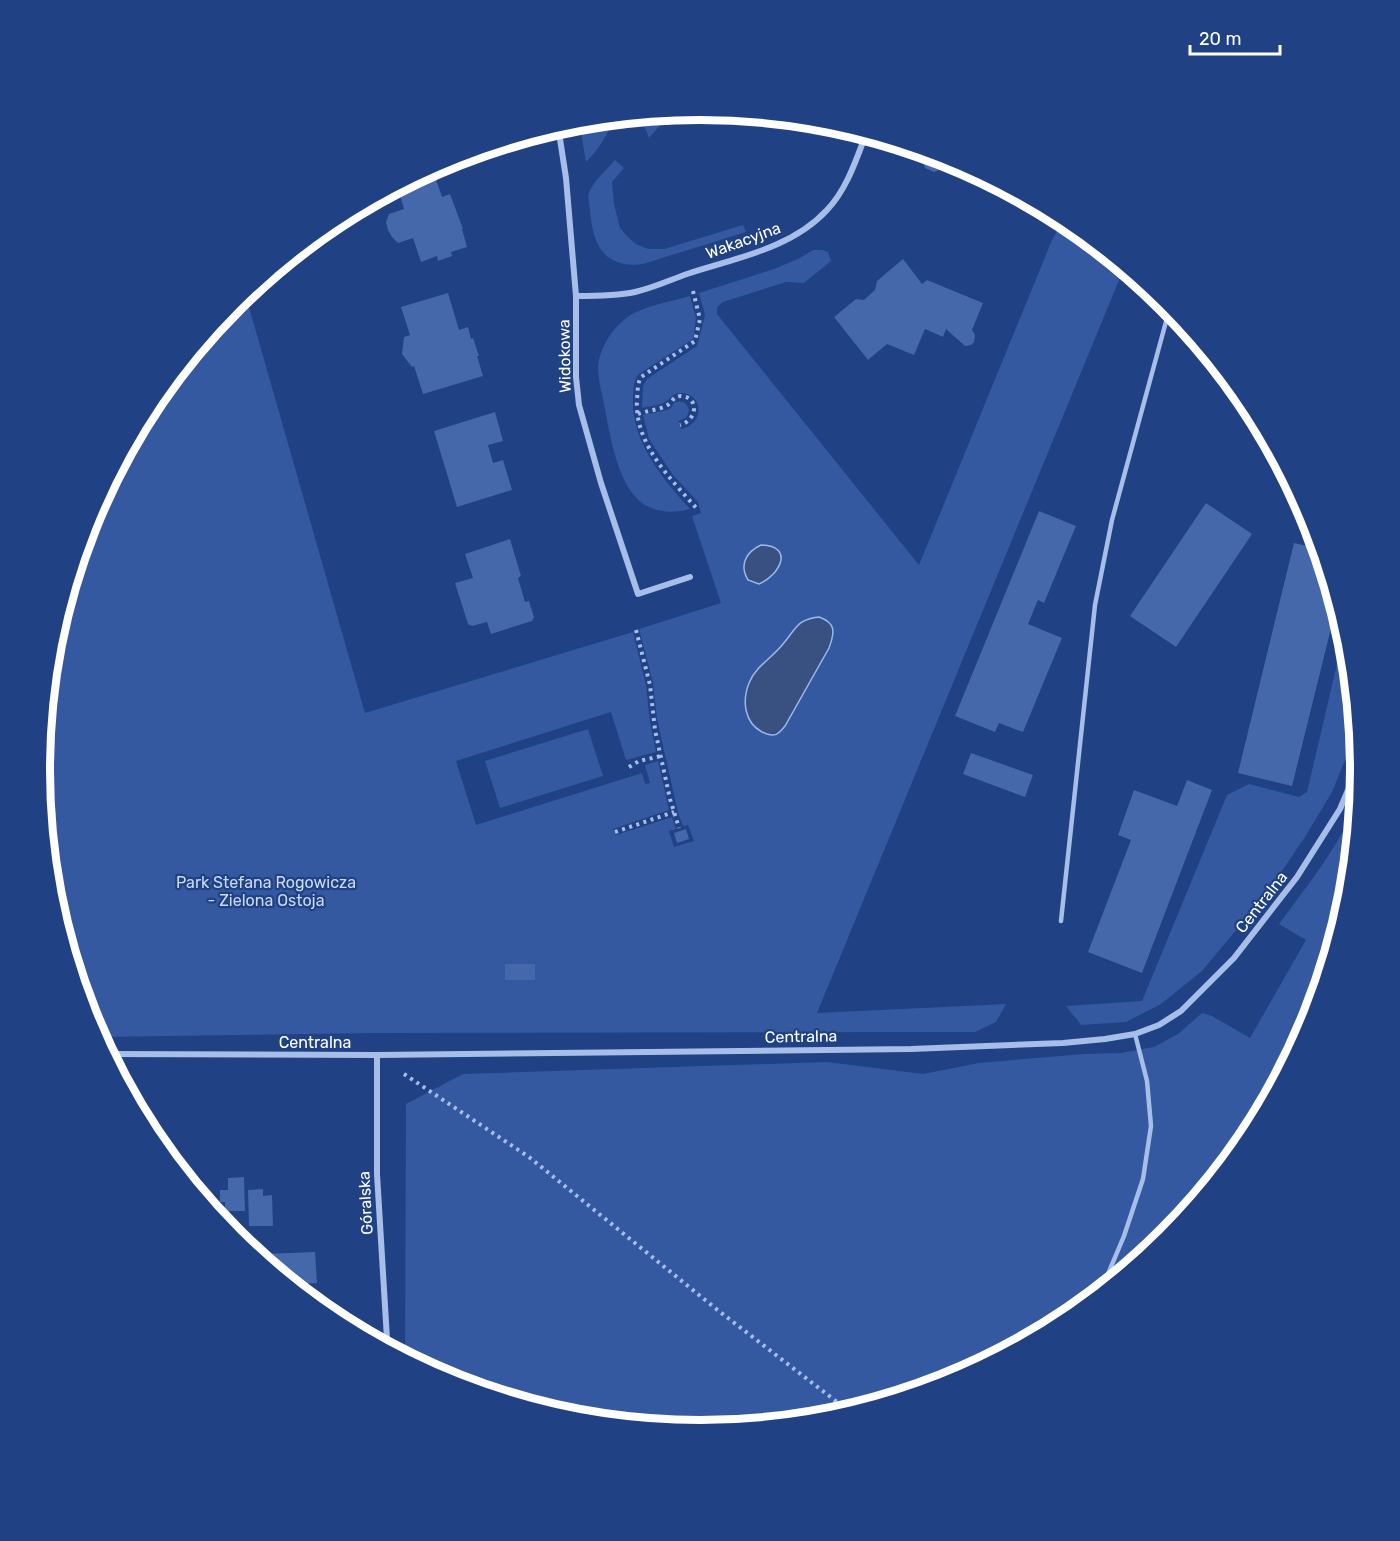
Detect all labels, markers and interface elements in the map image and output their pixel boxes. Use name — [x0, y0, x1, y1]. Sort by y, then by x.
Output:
scale bar — [1190, 18, 1280, 56]
text: 20 m — [1199, 28, 1241, 50]
street label: Wakacyjna — [703, 218, 783, 263]
street label: Widokowa — [554, 319, 575, 393]
street label: Centralna — [1232, 868, 1291, 937]
park label: Park Stefana Rogowicza - Zielona Ostoja — [176, 873, 356, 910]
street label: Centralna — [765, 1026, 837, 1047]
street label: Centralna — [279, 1033, 351, 1052]
street label: Góralska — [354, 1171, 377, 1235]

